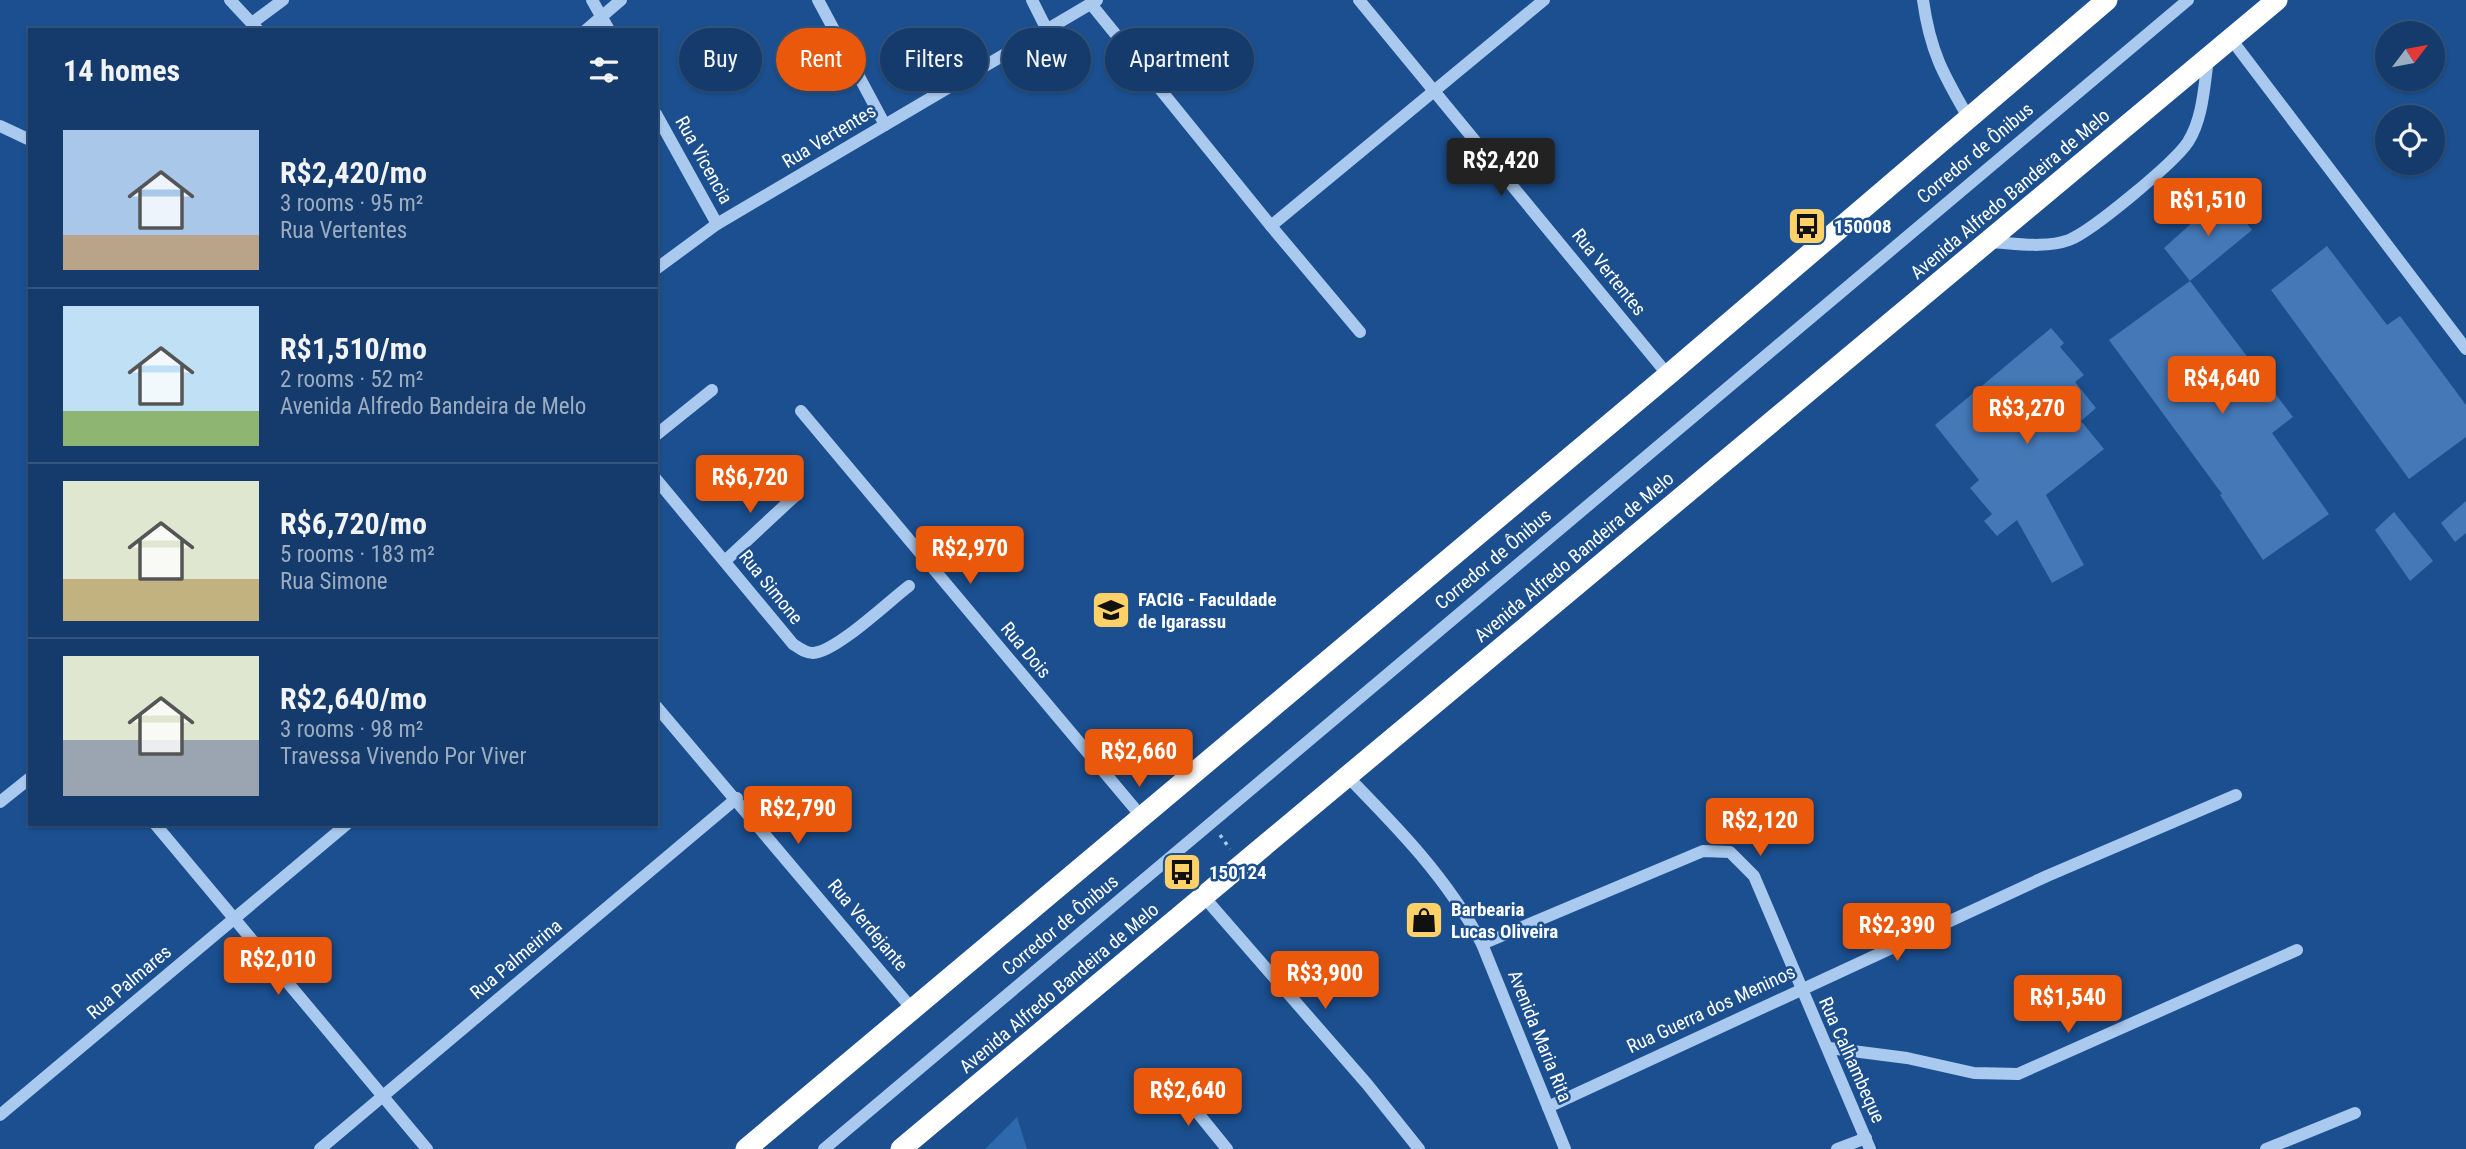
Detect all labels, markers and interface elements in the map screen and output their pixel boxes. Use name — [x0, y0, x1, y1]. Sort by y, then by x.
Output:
north arrow — [2375, 21, 2445, 91]
map controls — [2375, 21, 2445, 175]
chip: Buy — [679, 28, 762, 91]
chip: Rent — [776, 28, 866, 91]
chip: Filters — [880, 28, 988, 91]
chip: New — [1002, 28, 1091, 91]
chip: Apartment — [1105, 28, 1254, 91]
icon: filters — [585, 51, 623, 89]
text: 14 homes — [63, 53, 180, 88]
street label: Corredor de Ônibus — [1912, 98, 2038, 208]
street label: Rua Vertentes — [778, 99, 880, 173]
street label: Avenida Alfredo Bandeira de Melo — [1906, 104, 2114, 284]
button: locate — [2375, 105, 2445, 175]
street label: Rua Vicencia — [670, 112, 738, 208]
pin: R$2,420 — [1436, 138, 1566, 198]
text: R$2,420 — [1463, 147, 1539, 174]
text: R$2,420/mo — [280, 155, 427, 190]
icon: home — [119, 158, 203, 242]
pin: R$1,510 — [2143, 178, 2273, 238]
text: R$1,510 — [2170, 187, 2246, 214]
text: 3 rooms · 95 m² — [280, 190, 423, 217]
bus stop icon: 150008 — [1786, 205, 1828, 247]
place label: 150008 — [1834, 215, 1892, 238]
text: Rua Vertentes — [280, 217, 407, 244]
street label: Rua Vertentes — [1567, 224, 1651, 320]
text: R$1,510/mo — [280, 331, 427, 366]
icon: home — [119, 334, 203, 418]
pin: R$4,640 — [2157, 356, 2287, 416]
text: R$4,640 — [2184, 365, 2260, 392]
text: 2 rooms · 52 m² — [280, 366, 423, 393]
pin: R$3,270 — [1962, 386, 2092, 446]
text: Avenida Alfredo Bandeira de Melo — [280, 393, 586, 420]
text: R$3,270 — [1989, 395, 2065, 422]
pin: R$6,720 — [685, 456, 815, 515]
text: R$6,720 — [712, 464, 788, 491]
street label: Avenida Alfredo Bandeira de Melo — [1470, 467, 1678, 647]
street label: Corredor de Ônibus — [1430, 504, 1556, 614]
text: R$6,720/mo — [280, 506, 427, 541]
icon: home — [119, 509, 203, 593]
pin: R$2,970 — [905, 526, 1035, 586]
text: R$2,970 — [932, 535, 1008, 562]
text: 5 rooms · 183 m² — [280, 541, 435, 568]
street label: Rua Simone — [734, 545, 808, 629]
text: Rua Simone — [280, 568, 388, 595]
place label: FACIG - Faculdade de Igarassu — [1138, 588, 1277, 633]
school or university icon: FACIG - Faculdade de Igarassu — [1090, 589, 1132, 631]
street label: Rua Dois — [996, 617, 1056, 683]
text: R$2,640/mo — [280, 681, 427, 716]
icon: home — [119, 684, 203, 768]
text: 3 rooms · 98 m² — [280, 716, 423, 743]
pin: R$2,660 — [1074, 730, 1204, 789]
text: R$2,660 — [1101, 738, 1177, 765]
text: Travessa Vivendo Por Viver — [280, 743, 526, 770]
pin: R$2,790 — [733, 786, 863, 846]
text: R$2,790 — [760, 795, 836, 822]
pin: R$2,120 — [1695, 798, 1825, 858]
text: R$2,120 — [1722, 807, 1798, 834]
bus stop icon: 150124 — [1161, 851, 1203, 893]
place label: 150124 — [1209, 861, 1267, 884]
street label: Corredor de Ônibus — [997, 870, 1123, 980]
street label: Rua Verdejante — [823, 874, 913, 976]
street label: Avenida Alfredo Bandeira de Melo — [955, 898, 1163, 1078]
place label: Barbearia Lucas Oliveira — [1451, 898, 1558, 943]
shop icon: Barbearia Lucas Oliveira — [1403, 899, 1445, 941]
pin: R$2,390 — [1832, 904, 1962, 963]
text: R$2,390 — [1859, 912, 1935, 939]
street label: Rua Palmeirina — [465, 914, 567, 1004]
pin: R$2,010 — [213, 937, 343, 997]
street label: Rua Palmares — [82, 940, 176, 1024]
text: R$2,010 — [240, 946, 316, 973]
pin: R$3,900 — [1260, 951, 1390, 1011]
text: R$3,900 — [1287, 960, 1363, 987]
street label: Rua Guerra dos Meninos — [1623, 960, 1799, 1058]
street label: Avenida Maria Rita — [1503, 967, 1577, 1105]
pin: R$1,540 — [2003, 976, 2133, 1035]
text: R$1,540 — [2030, 984, 2106, 1011]
street label: Rua Calhambeque — [1814, 993, 1890, 1127]
pin: R$2,640 — [1123, 1068, 1253, 1128]
text: R$2,640 — [1150, 1077, 1226, 1104]

